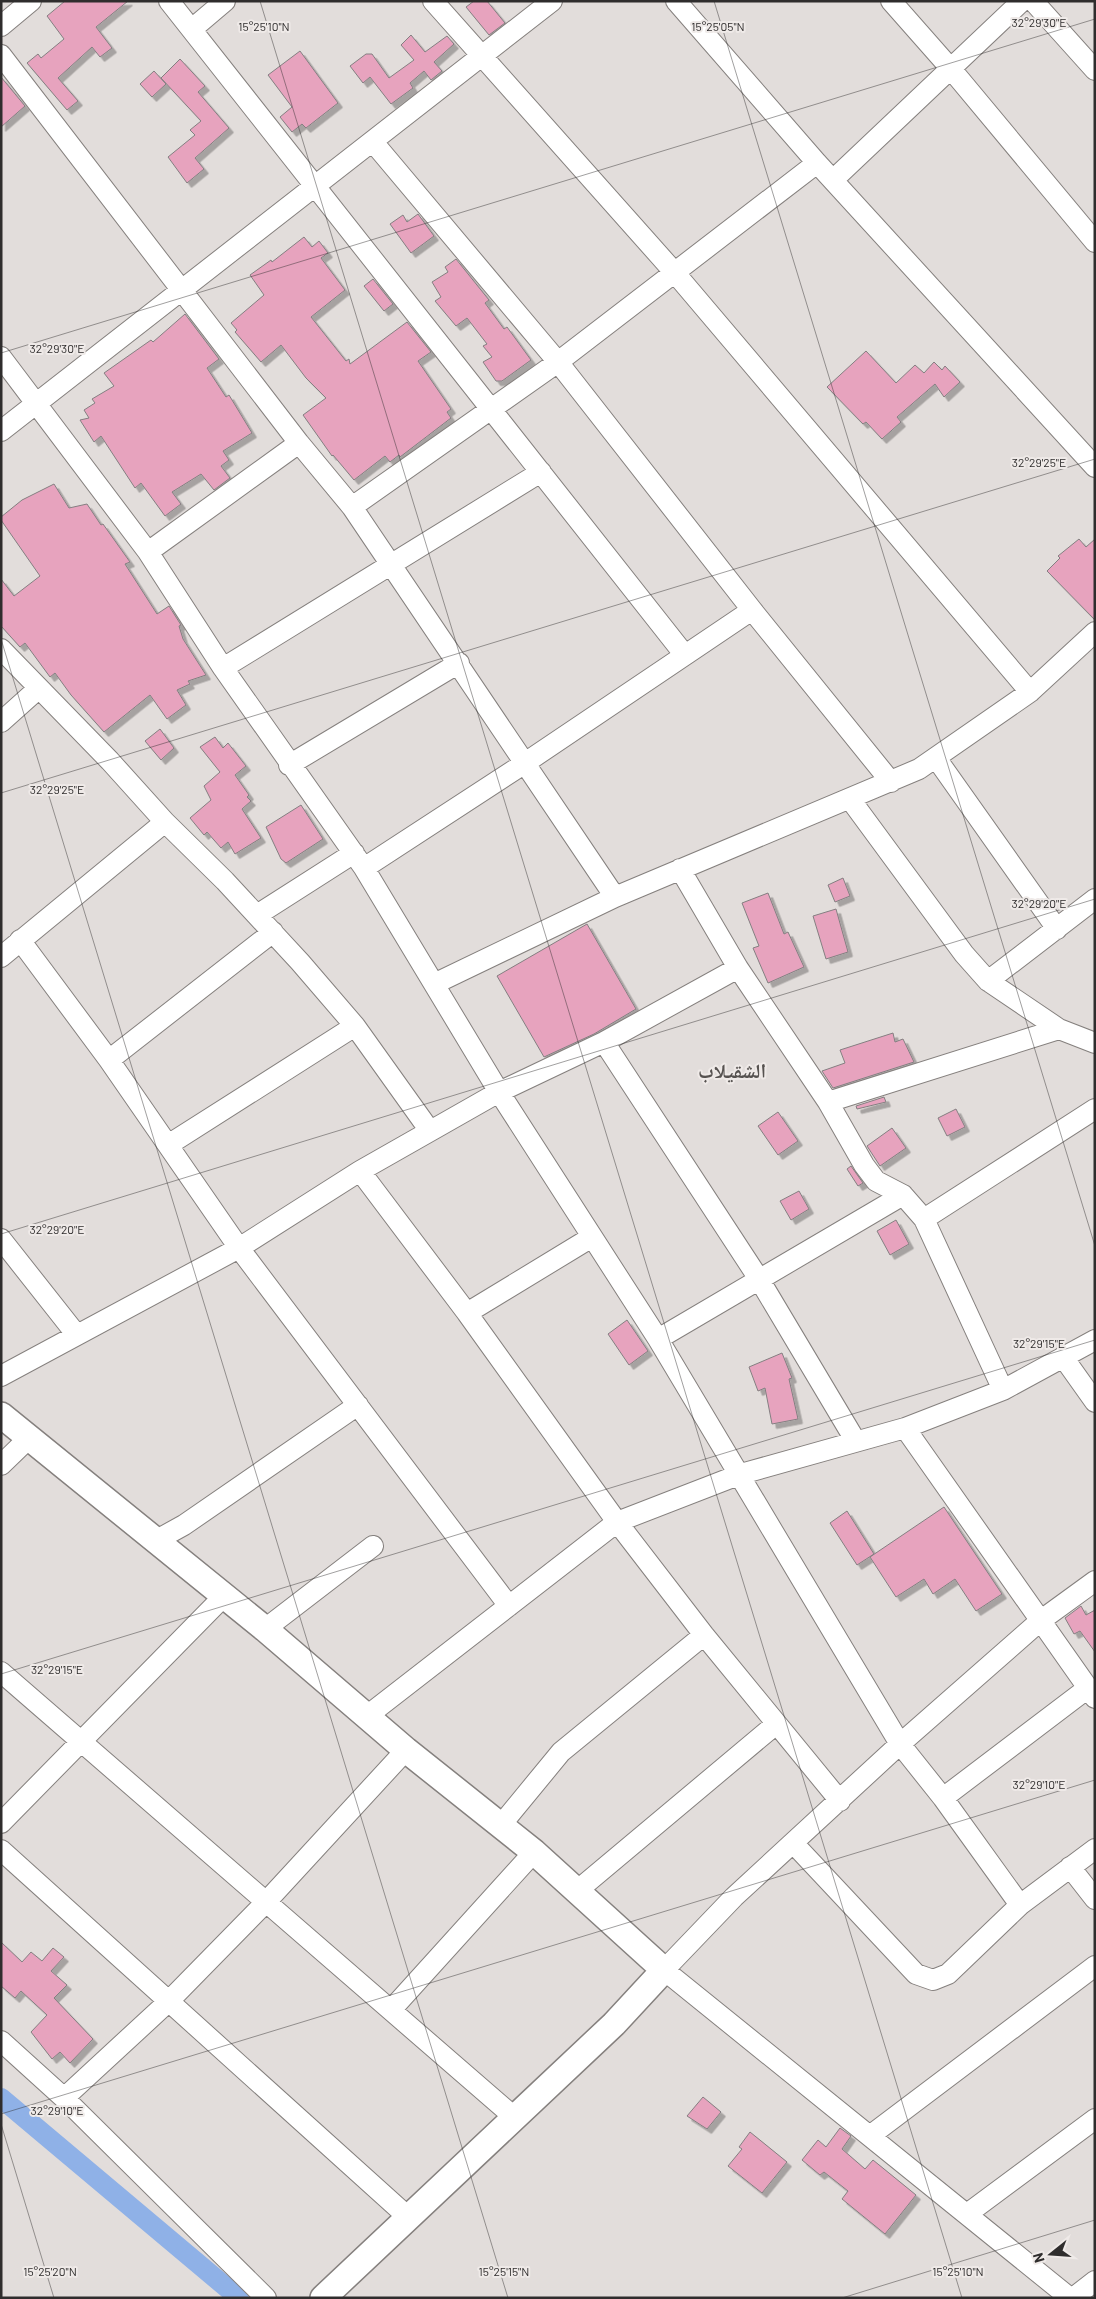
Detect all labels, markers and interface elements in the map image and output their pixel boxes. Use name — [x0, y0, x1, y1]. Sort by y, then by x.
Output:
text: 32°29'30"E — [1012, 15, 1066, 29]
text: 15°25'10"N — [238, 19, 290, 33]
text: 15°25'05"N — [691, 19, 745, 33]
text: 32°29'30"E — [30, 341, 84, 355]
text: 32°29'25"E — [1012, 455, 1066, 469]
text: 32°29'25"E — [30, 782, 84, 796]
text: 32°29'20"E — [1011, 896, 1067, 910]
district label: الشقيلاب — [698, 1058, 766, 1083]
text: 32°29'20"E — [29, 1222, 85, 1236]
text: 32°29'15"E — [1013, 1336, 1065, 1350]
text: 32°29'15"E — [31, 1662, 83, 1676]
text: 32°29'10"E — [1013, 1777, 1065, 1791]
text: 32°29'10"E — [31, 2103, 83, 2117]
north arrow — [1026, 2229, 1076, 2279]
text: N — [1029, 2251, 1048, 2265]
text: 15°25'20"N — [23, 2264, 77, 2278]
text: 15°25'15"N — [479, 2264, 529, 2278]
text: 15°25'10"N — [932, 2264, 984, 2278]

